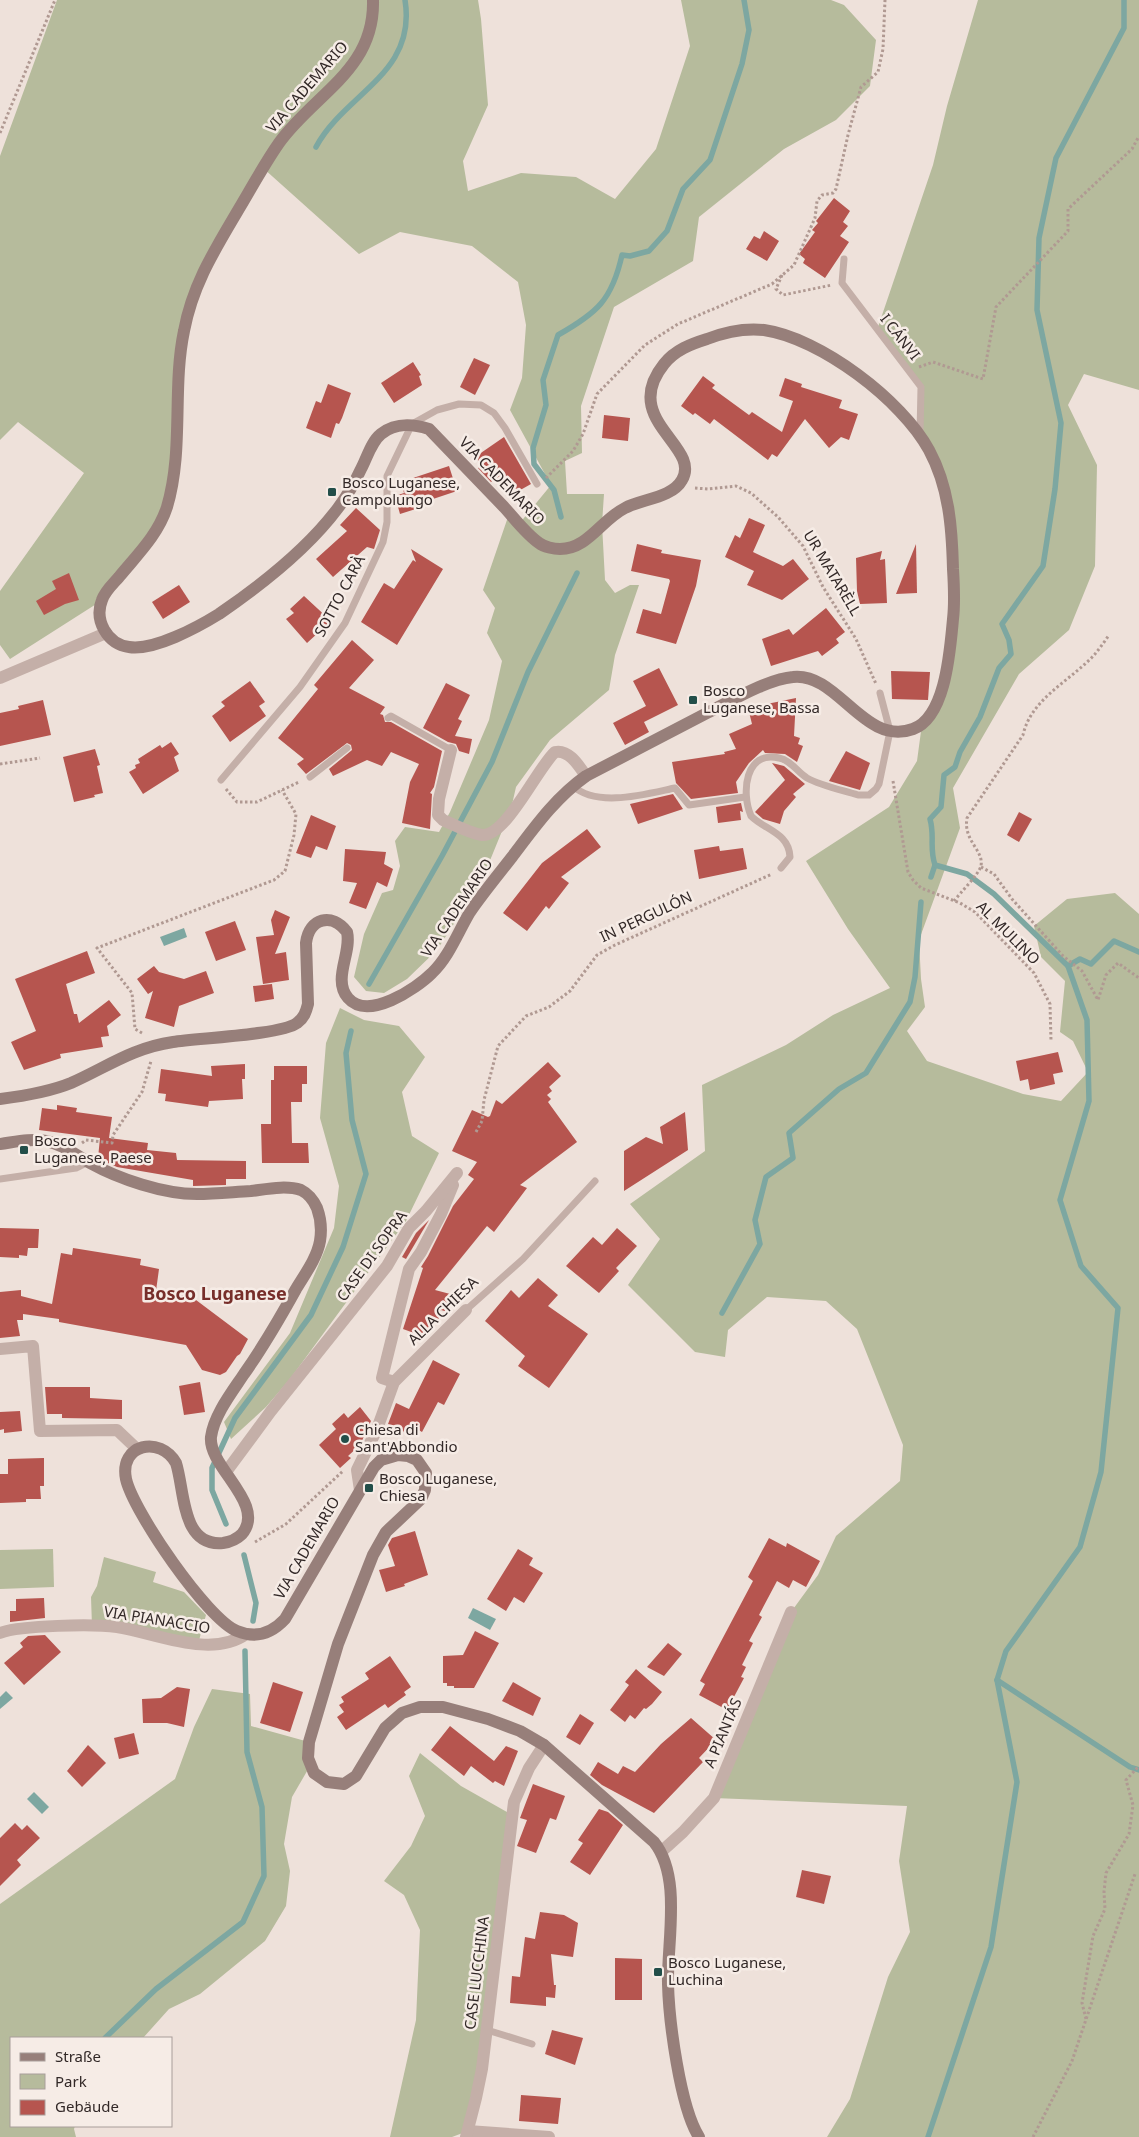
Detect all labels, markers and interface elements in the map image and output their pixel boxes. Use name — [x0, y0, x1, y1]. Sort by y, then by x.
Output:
street label: VIA CADEMARIO — [261, 36, 352, 136]
street label: I CÁNVI — [876, 309, 925, 364]
street label: VIA CADEMARIO — [455, 432, 550, 529]
place label: Bosco Luganese, Campolungo — [342, 472, 460, 509]
marker: Bosco Luganese, Campolungo — [326, 486, 338, 498]
street label: UR MATARÈLL — [799, 526, 866, 619]
street label: SOTTO CARÀ — [309, 551, 369, 640]
place label: Bosco Luganese, Bassa — [703, 680, 820, 717]
marker: Bosco Luganese, Bassa — [687, 694, 699, 706]
street label: VIA CADEMARIO — [416, 854, 497, 961]
street label: IN PERGULÓN — [596, 886, 695, 946]
street label: AL MULINO — [973, 896, 1045, 968]
place label: Bosco Luganese, Paese — [34, 1130, 152, 1167]
marker: Bosco Luganese, Paese — [18, 1144, 30, 1156]
street label: CASE DI SOPRA — [332, 1206, 411, 1305]
street label: ALLA CHIESA — [403, 1271, 482, 1349]
district label: Bosco Luganese — [143, 1281, 287, 1305]
place label: Chiesa di Sant'Abbondio — [355, 1419, 458, 1456]
marker: Chiesa di Sant'Abbondio — [339, 1433, 351, 1445]
place label: Bosco Luganese, Chiesa — [379, 1468, 497, 1505]
marker: Bosco Luganese, Chiesa — [363, 1482, 375, 1494]
street label: VIA CADEMARIO — [269, 1493, 344, 1602]
street label: VIA PIANACCIO — [103, 1601, 212, 1637]
street label: A PIANTÁS — [698, 1695, 746, 1770]
street label: CASE LUCCHINA — [459, 1915, 493, 2031]
place label: Bosco Luganese, Luchina — [668, 1952, 786, 1989]
marker: Bosco Luganese, Luchina — [652, 1966, 664, 1978]
legend — [10, 2037, 172, 2127]
text: Straße — [55, 2046, 101, 2066]
text: Park — [55, 2071, 87, 2091]
text: Gebäude — [55, 2096, 119, 2116]

